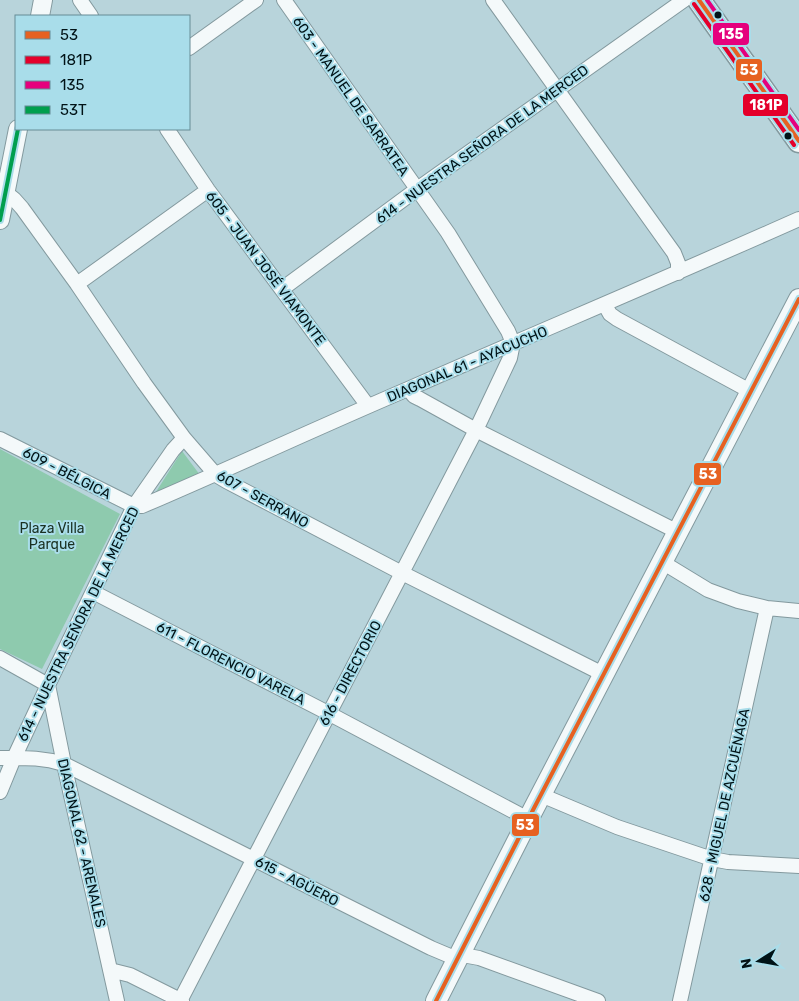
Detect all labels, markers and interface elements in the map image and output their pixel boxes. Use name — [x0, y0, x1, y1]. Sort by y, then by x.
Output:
unlabelled marker — [713, 10, 723, 20]
street label: 603 - MANUEL DE SARRATEA — [289, 13, 413, 180]
legend — [15, 15, 190, 130]
line badge: 135 — [712, 22, 750, 46]
text: 53 — [60, 26, 78, 44]
text: 135 — [718, 26, 744, 43]
text: 181P — [60, 51, 92, 69]
line badge: 53 — [735, 58, 763, 82]
street label: 614 - NUESTRA SEÑORA DE LA MERCED — [372, 61, 592, 227]
text: 53 — [740, 62, 758, 79]
text: 135 — [60, 76, 84, 94]
line badge: 181P — [742, 93, 789, 117]
text: 181P — [750, 97, 783, 114]
text: 53T — [60, 101, 87, 119]
unlabelled marker — [783, 131, 793, 141]
street label: 605 - JUAN JOSÉ VIAMONTE — [202, 187, 330, 349]
street label: DIAGONAL 61 - AYACUCHO — [384, 323, 550, 406]
street label: 609 - BÉLGICA — [20, 443, 115, 503]
line badge: 53 — [693, 462, 722, 486]
text: 53 — [699, 466, 717, 483]
street label: 607 - SERRANO — [214, 467, 312, 532]
street label: 614 - NUESTRA SEÑORA DE LA MERCED — [13, 504, 143, 744]
park label: Plaza Villa Parque — [19, 520, 85, 553]
street label: 611 - FLORENCIO VARELA — [153, 618, 309, 709]
street label: 616 - DIRECTORIO — [316, 618, 385, 729]
street label: 628 - MIGUEL DE AZCUÉNAGA — [695, 706, 753, 903]
street label: DIAGONAL 62 - ARENALES — [54, 757, 109, 930]
line badge: 53 — [511, 813, 540, 837]
text: 53 — [516, 817, 534, 834]
street label: 615 - AGÜERO — [252, 853, 341, 910]
north arrow — [734, 936, 784, 986]
text: N — [737, 957, 756, 970]

